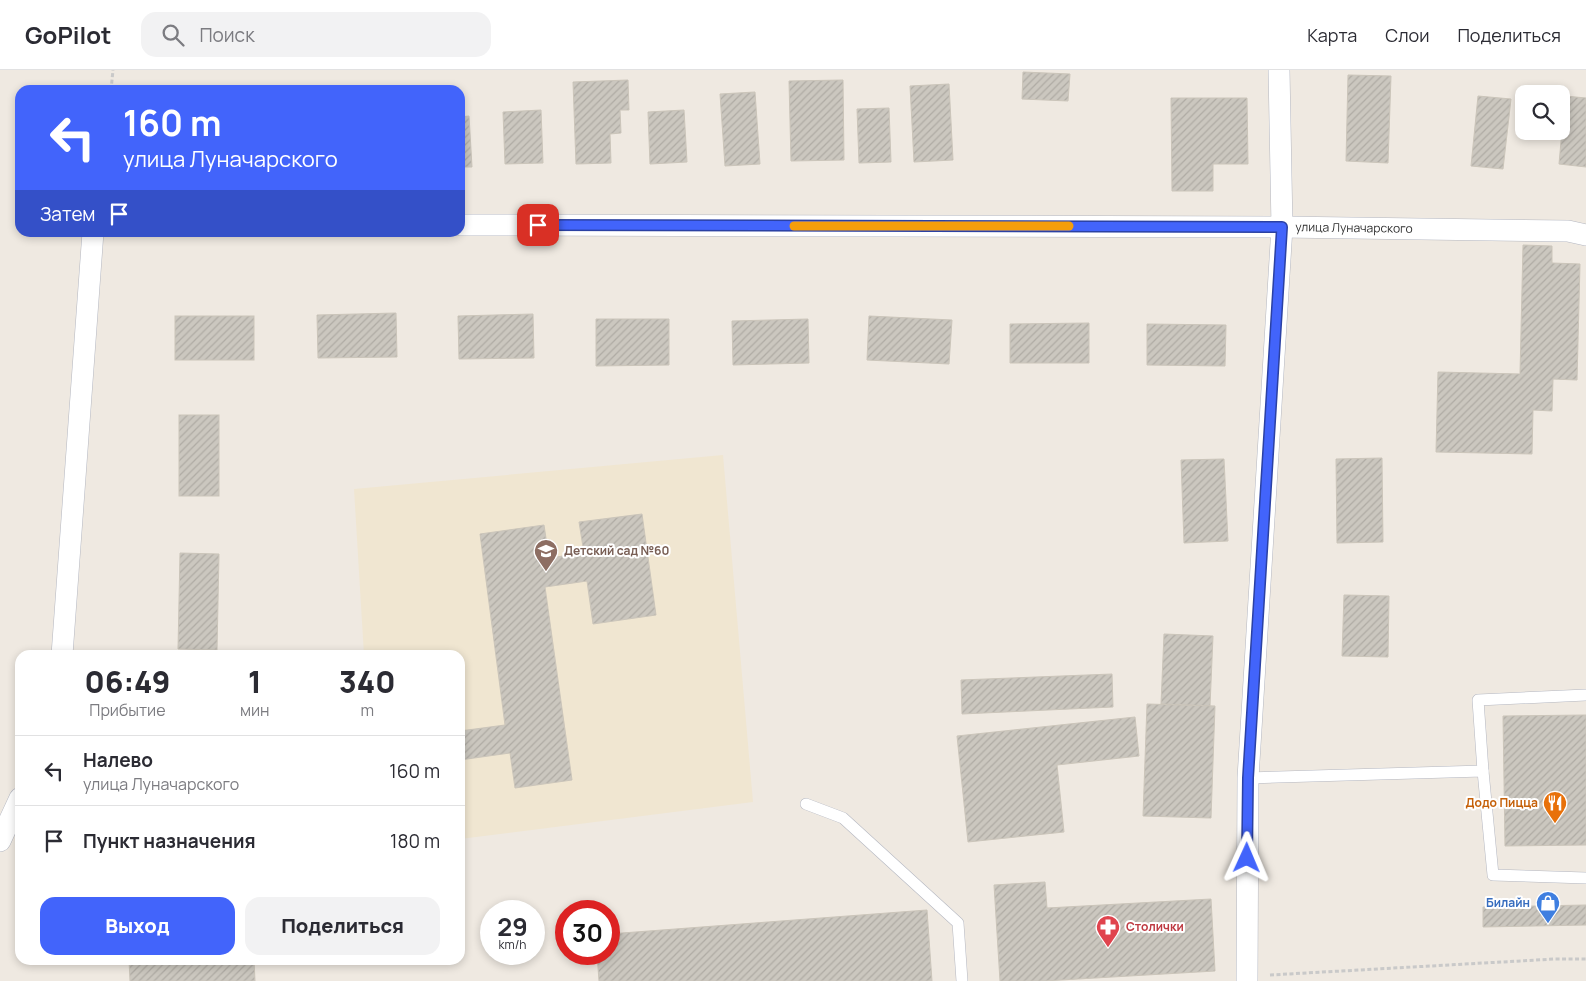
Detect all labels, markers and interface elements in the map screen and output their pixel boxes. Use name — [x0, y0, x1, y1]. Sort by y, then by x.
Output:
search box — [141, 12, 491, 57]
text: GoPilot — [25, 18, 111, 51]
icon: search — [159, 21, 187, 49]
text: Поиск — [199, 22, 255, 48]
text: Карта — [1307, 23, 1357, 47]
text: Слои — [1385, 23, 1429, 47]
text: Поделиться — [1457, 23, 1561, 47]
map controls — [1515, 85, 1570, 140]
button: search — [1515, 85, 1570, 140]
text: 160 m — [123, 99, 222, 147]
icon: left — [40, 105, 105, 170]
text: улица Луначарского — [123, 144, 338, 174]
icon: arrive — [105, 200, 133, 228]
text: Затем — [40, 201, 95, 227]
pin — [517, 204, 559, 246]
icon: arrive — [524, 211, 552, 239]
street label: улица Луначарского — [1295, 218, 1413, 237]
school or university icon: Детский сад №60 — [533, 538, 559, 572]
place label: Детский сад №60 — [564, 542, 669, 559]
text: 06:49 — [85, 661, 170, 702]
text: 1 — [248, 661, 262, 702]
text: 340 — [339, 661, 395, 702]
text: Прибытие — [89, 699, 166, 721]
text: мин — [240, 699, 270, 721]
text: m — [360, 699, 374, 721]
text: Налево — [83, 747, 153, 773]
icon: left — [40, 757, 68, 785]
text: 160 m — [389, 758, 440, 784]
text: улица Луначарского — [83, 773, 239, 795]
restaurant icon: Додо Пицца — [1542, 790, 1568, 824]
place label: Додо Пицца — [1466, 794, 1538, 811]
icon: arrive — [40, 827, 68, 855]
text: Пункт назначения — [83, 828, 256, 854]
text: 180 m — [390, 828, 440, 854]
position arrow — [1220, 831, 1272, 883]
shop icon: Билайн — [1535, 890, 1561, 924]
place label: Билайн — [1486, 894, 1530, 911]
button: Выход — [40, 897, 235, 955]
button: Поделиться — [245, 897, 440, 955]
speed limit sign: 30 — [555, 900, 620, 965]
text: 29 — [497, 909, 528, 944]
pharmacy icon: Столички — [1095, 914, 1121, 948]
place label: Столички — [1126, 918, 1184, 935]
text: km/h — [499, 936, 526, 953]

